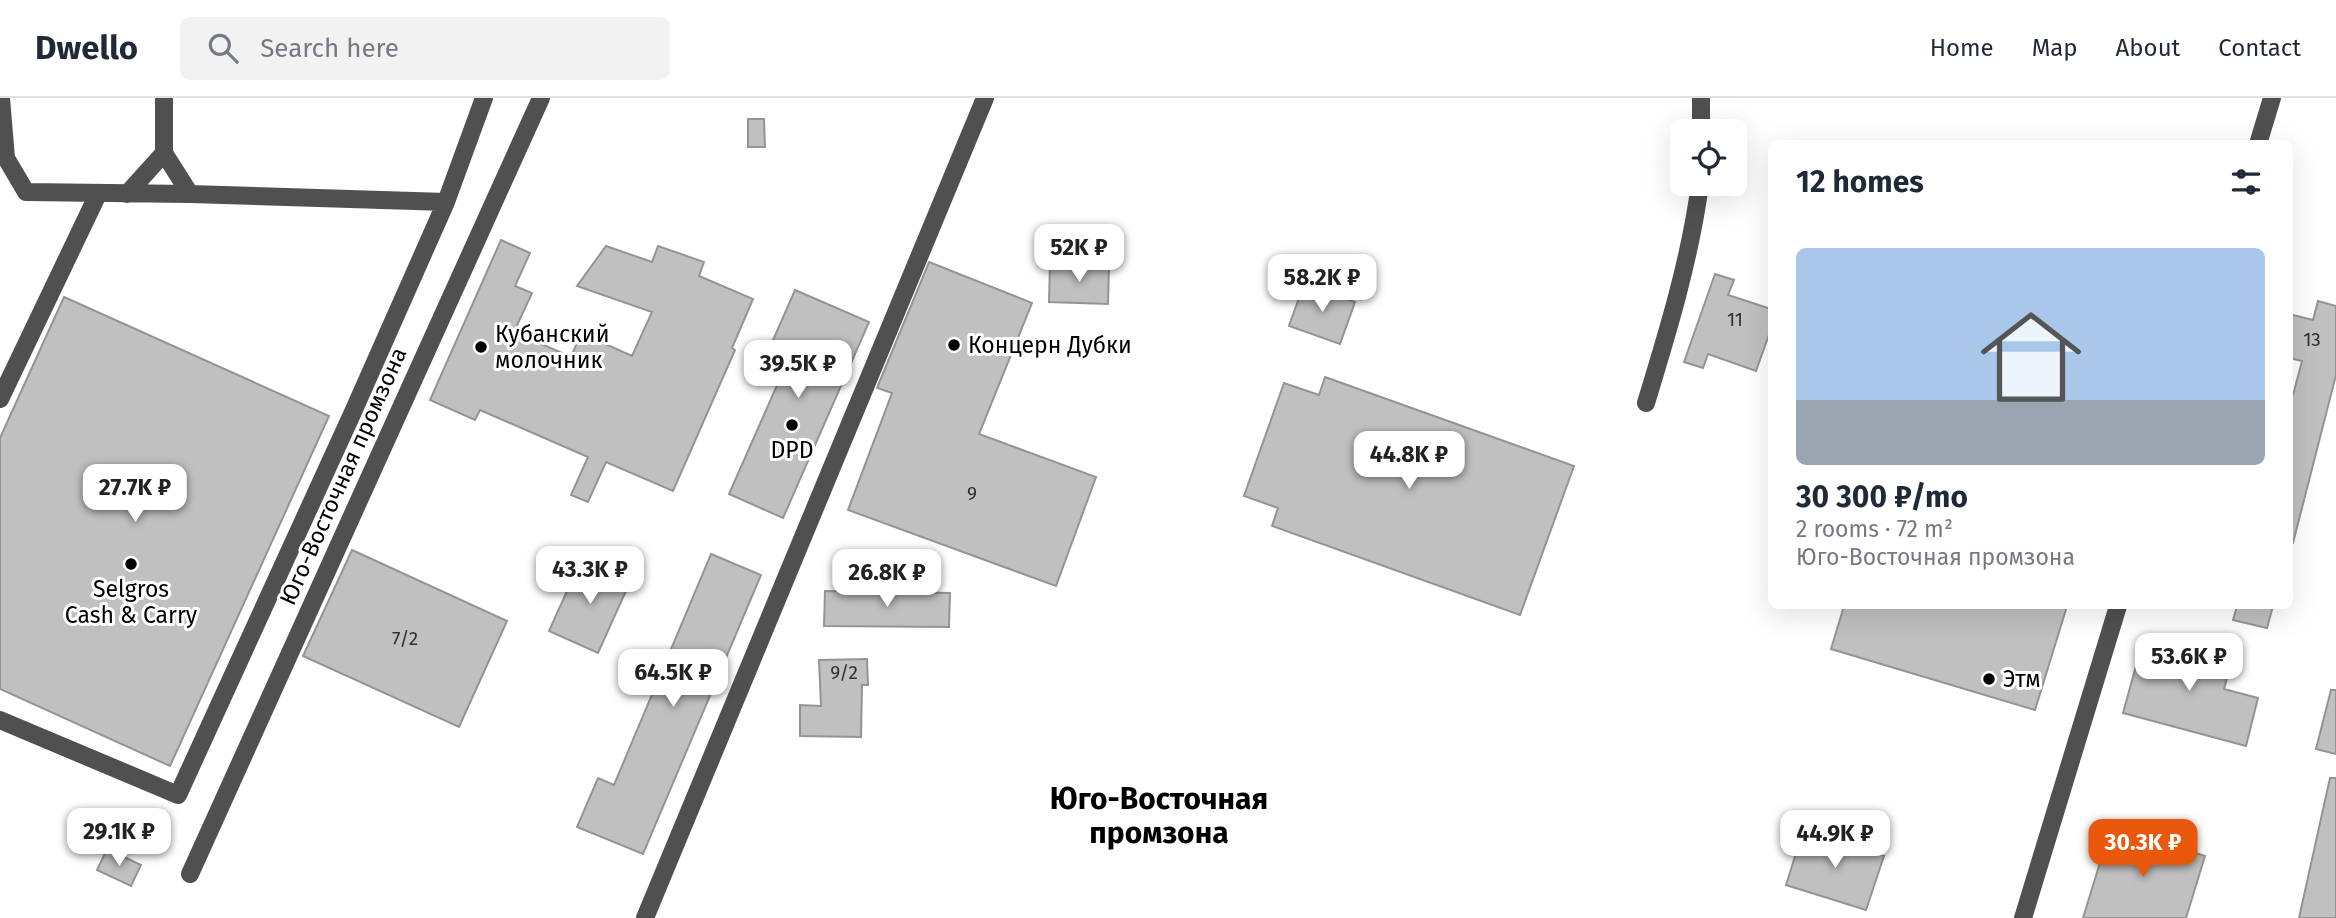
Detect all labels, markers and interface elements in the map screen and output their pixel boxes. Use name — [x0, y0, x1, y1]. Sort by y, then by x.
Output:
search box — [180, 17, 670, 80]
text: Dwello — [35, 28, 138, 68]
icon: search — [204, 29, 242, 67]
text: Search here — [260, 33, 399, 64]
text: Home — [1930, 34, 1994, 62]
text: Map — [2032, 34, 2078, 62]
text: About — [2116, 34, 2180, 62]
text: Contact — [2218, 34, 2301, 62]
map controls — [1670, 119, 1747, 196]
button: locate — [1670, 119, 1747, 196]
icon: filters — [2227, 163, 2265, 201]
text: 12 homes — [1796, 164, 1924, 200]
pin: 52K ₽ — [1030, 225, 1128, 284]
text: 52K ₽ — [1050, 233, 1108, 261]
pin: 58.2K ₽ — [1257, 254, 1387, 314]
text: 58.2K ₽ — [1284, 263, 1360, 291]
icon: home — [1968, 294, 2094, 420]
house number: 11 — [1727, 308, 1743, 331]
place label: Кубанский молочник — [495, 320, 609, 374]
house number: 13 — [2303, 328, 2321, 351]
place label: Концерн Дубки — [968, 331, 1132, 359]
marker: Концерн Дубки — [946, 337, 962, 353]
marker: Кубанский молочник — [473, 339, 489, 355]
pin: 39.5K ₽ — [733, 341, 863, 400]
street label: Юго-Восточная промзона — [273, 343, 413, 609]
text: 39.5K ₽ — [760, 349, 836, 377]
marker: DPD — [784, 417, 800, 433]
pin: 44.8K ₽ — [1344, 432, 1474, 491]
place label: DPD — [771, 436, 814, 464]
text: 44.8K ₽ — [1370, 440, 1448, 468]
pin: 27.7K ₽ — [70, 464, 200, 524]
text: 27.7K ₽ — [99, 473, 171, 501]
text: 30 300 ₽/mo — [1796, 479, 1968, 515]
house number: 9 — [967, 482, 977, 505]
text: 2 rooms · 72 m² — [1796, 515, 1953, 543]
text: Юго-Восточная промзона — [1796, 543, 2075, 571]
pin: 43.3K ₽ — [525, 546, 655, 606]
pin: 26.8K ₽ — [822, 550, 952, 609]
text: 43.3K ₽ — [552, 555, 628, 583]
marker: Selgros Cash & Carry — [123, 556, 139, 572]
text: 26.8K ₽ — [848, 558, 926, 586]
place label: Selgros Cash & Carry — [65, 575, 198, 629]
house number: 7/2 — [392, 627, 418, 650]
pin: 53.6K ₽ — [2124, 634, 2254, 693]
text: 53.6K ₽ — [2151, 642, 2227, 670]
pin: 64.5K ₽ — [608, 650, 738, 709]
text: 64.5K ₽ — [634, 658, 712, 686]
house number: 9/2 — [830, 661, 858, 684]
place label: Этм — [2003, 665, 2041, 693]
marker: Этм — [1981, 671, 1997, 687]
district label: Юго-Восточная промзона — [1050, 781, 1268, 851]
pin: 29.1K ₽ — [54, 808, 184, 868]
pin: 44.9K ₽ — [1770, 810, 1900, 870]
text: 29.1K ₽ — [83, 817, 155, 845]
text: 44.9K ₽ — [1796, 819, 1874, 847]
pin: 30.3K ₽ — [2078, 820, 2208, 879]
text: 30.3K ₽ — [2105, 828, 2181, 856]

